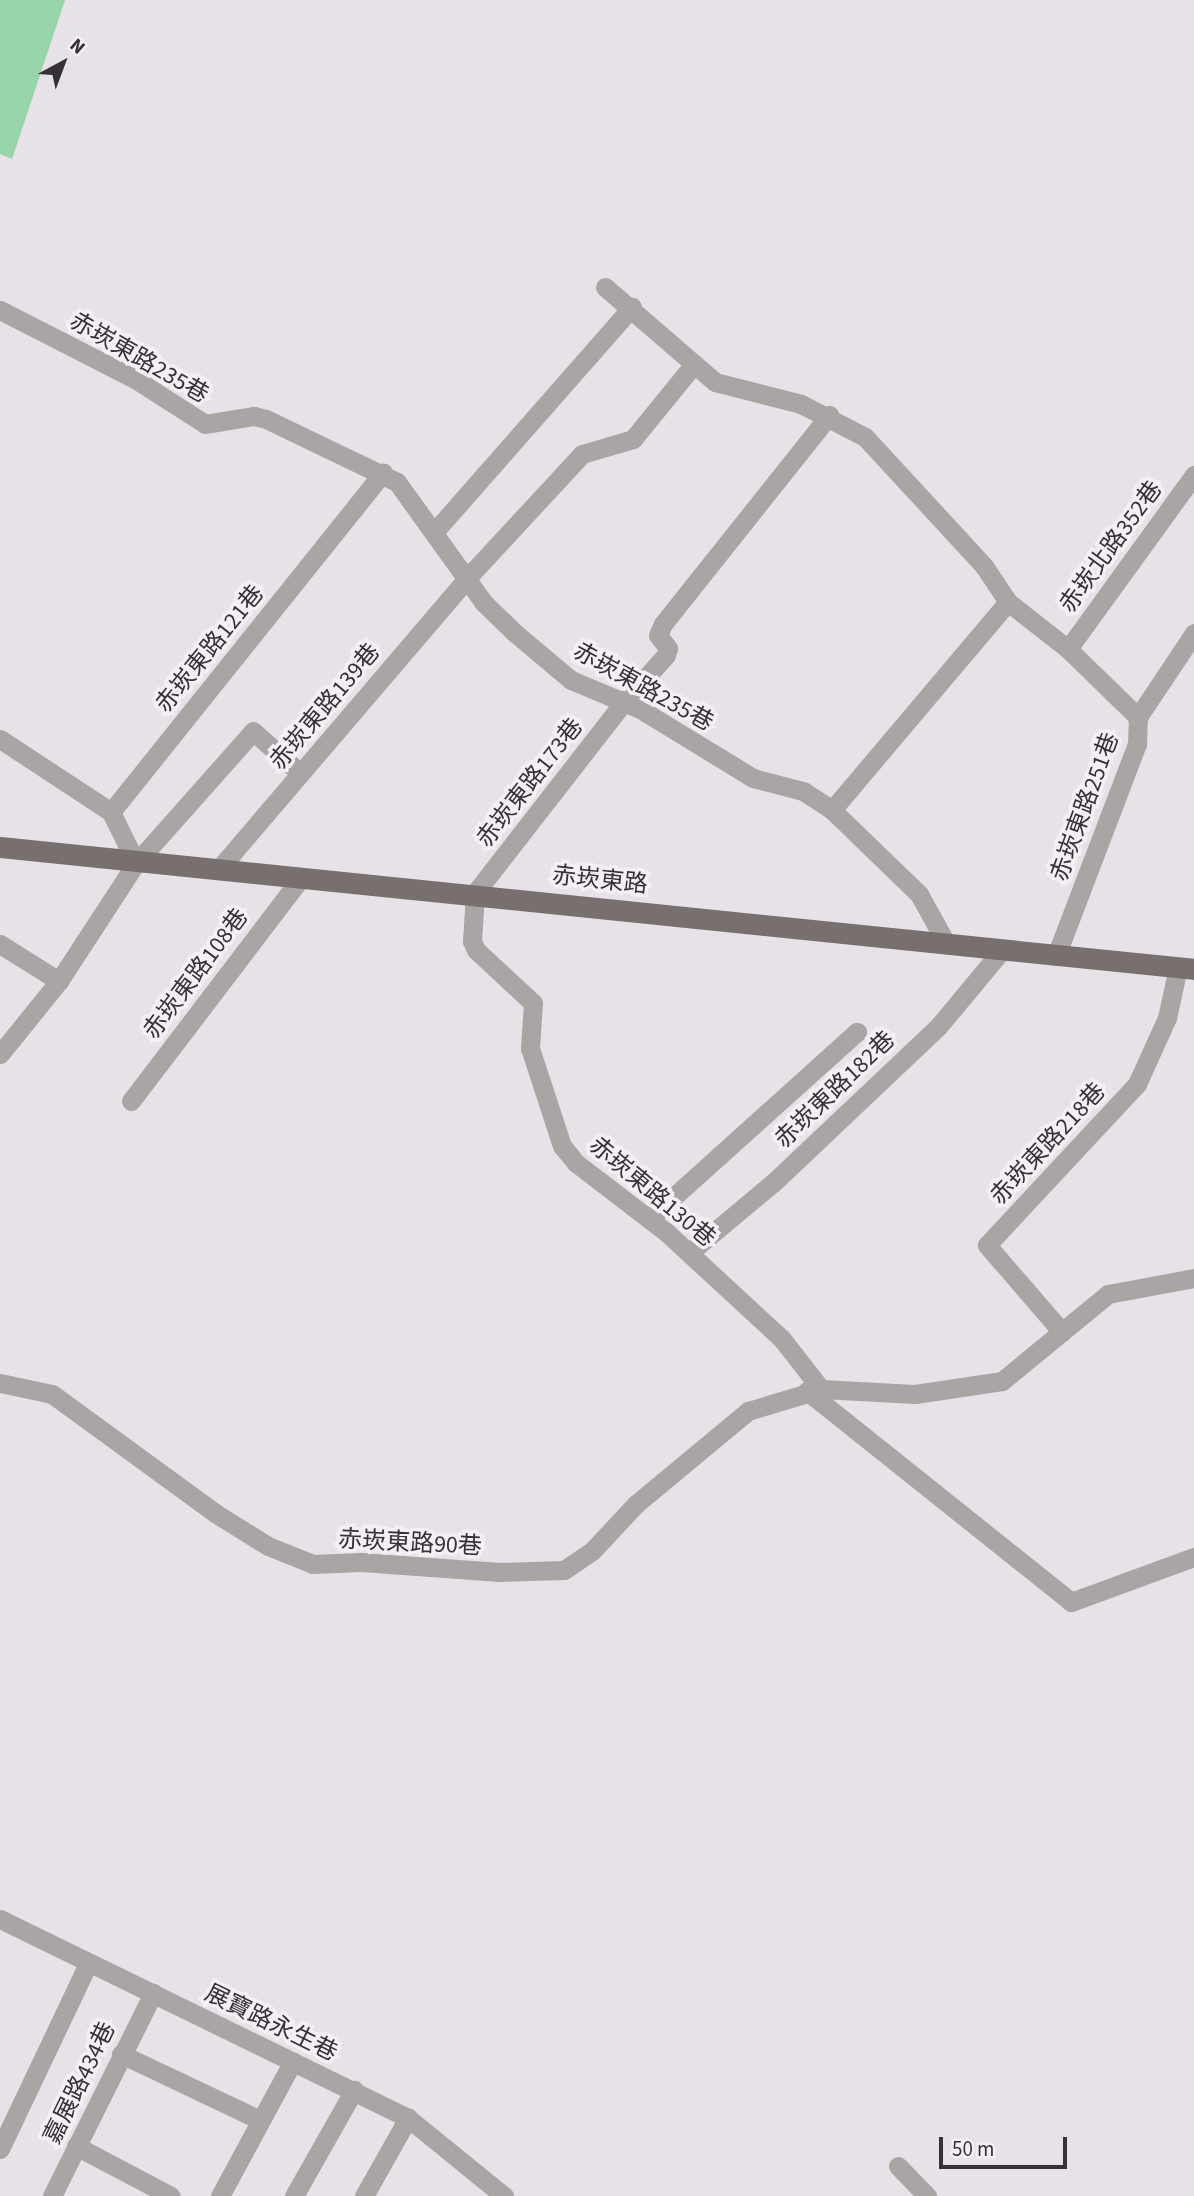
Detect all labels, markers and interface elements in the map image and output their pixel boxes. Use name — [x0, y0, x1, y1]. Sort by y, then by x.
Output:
north arrow — [28, 28, 98, 98]
text: N — [63, 32, 91, 61]
street label: 赤崁東路235巷 — [64, 307, 214, 409]
street label: 赤崁北路352巷 — [1054, 476, 1168, 618]
street label: 赤崁東路121巷 — [150, 579, 270, 719]
street label: 赤崁東路235巷 — [568, 637, 718, 737]
street label: 赤崁東路139巷 — [264, 638, 386, 776]
street label: 赤崁東路173巷 — [471, 713, 589, 853]
street label: 赤崁東路251巷 — [1045, 729, 1125, 885]
street label: 赤崁東路 — [551, 861, 649, 899]
street label: 赤崁東路108巷 — [138, 903, 254, 1045]
street label: 赤崁東路182巷 — [769, 1026, 901, 1154]
street label: 赤崁東路218巷 — [984, 1077, 1112, 1211]
street label: 赤崁東路130巷 — [583, 1131, 721, 1253]
street label: 赤崁東路90巷 — [337, 1525, 483, 1561]
street label: 展寶路永生巷 — [200, 1978, 342, 2068]
street label: 嘉展路434巷 — [38, 2017, 122, 2149]
scale bar — [942, 2122, 1070, 2166]
text: 50 m — [952, 2134, 994, 2164]

